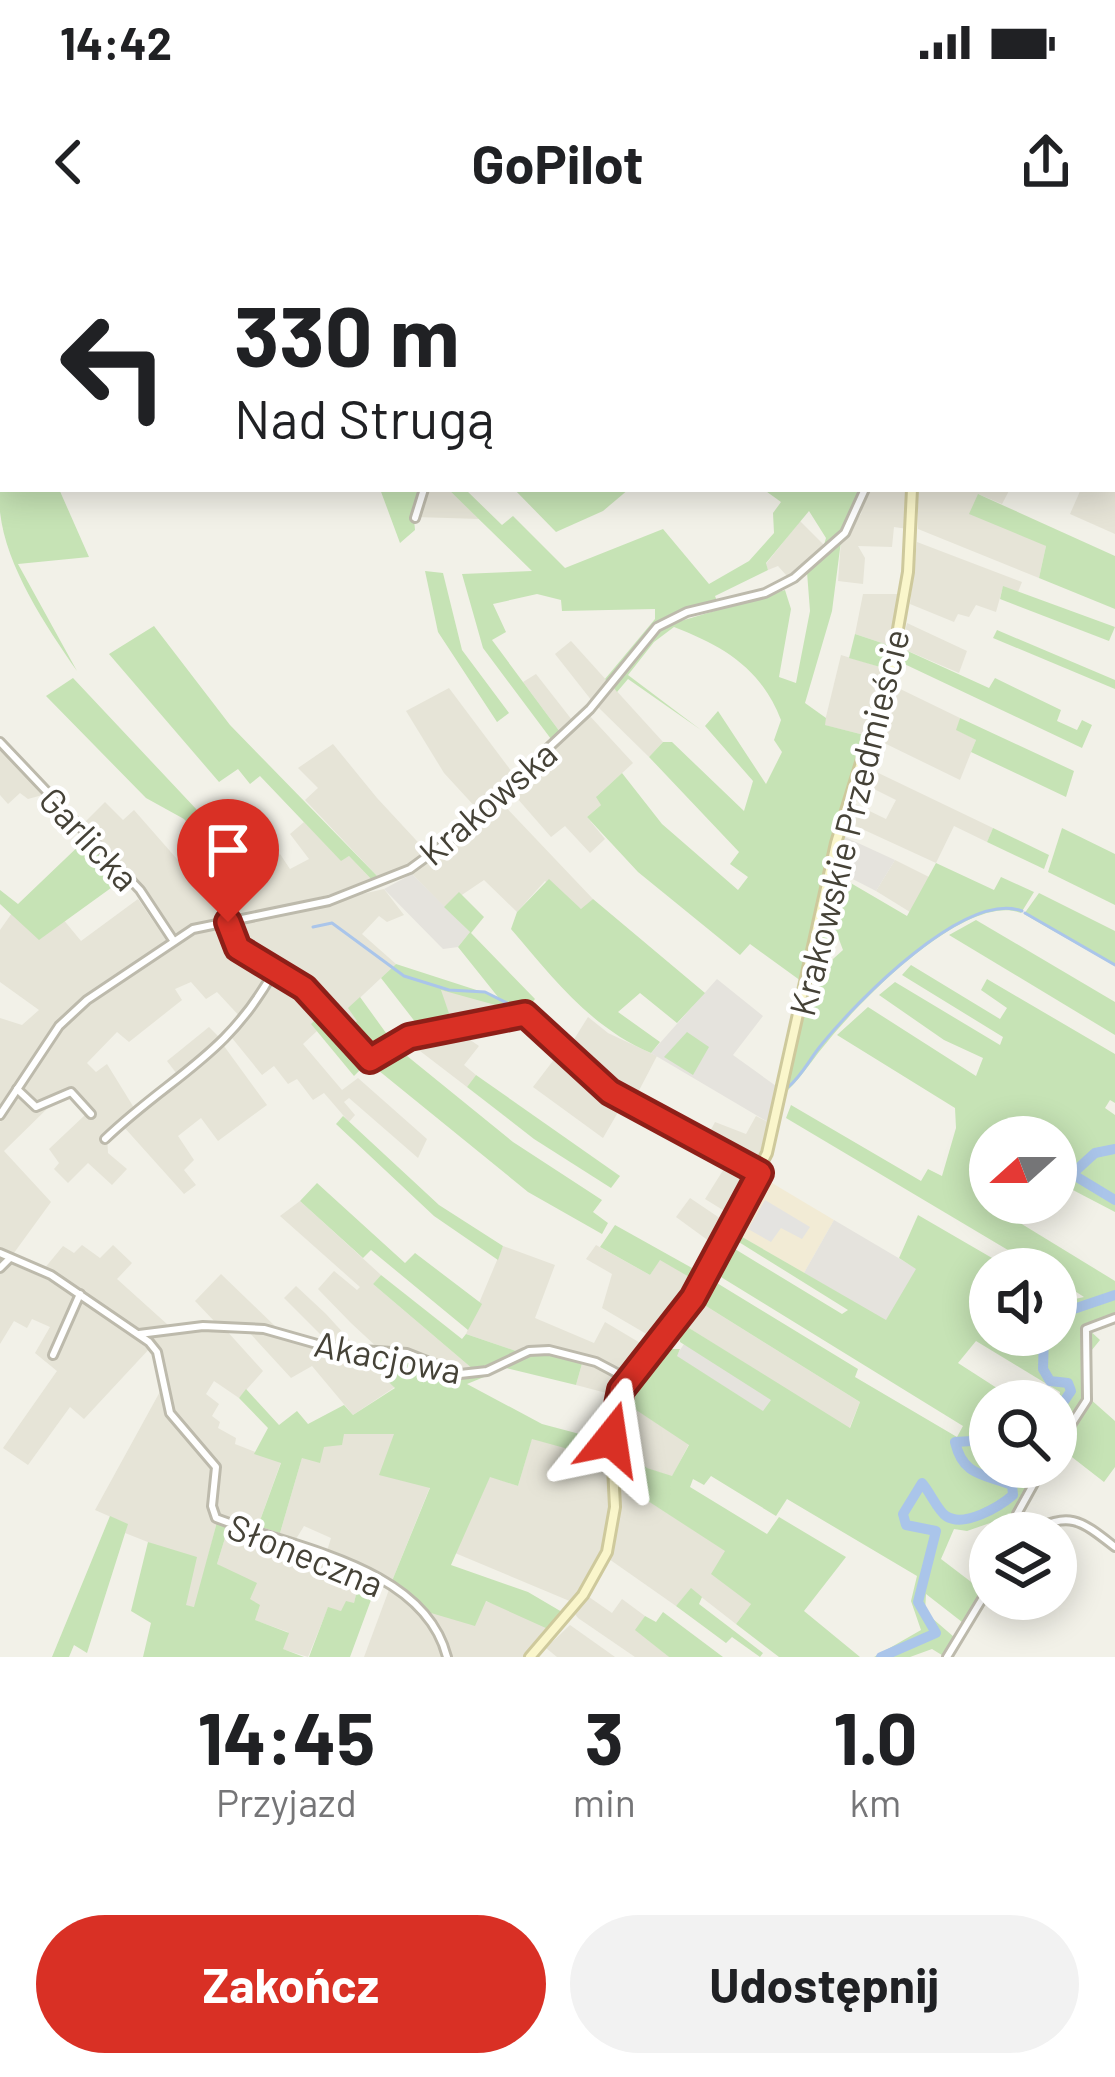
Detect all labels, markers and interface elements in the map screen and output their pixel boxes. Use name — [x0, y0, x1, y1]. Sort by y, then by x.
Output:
text: 14:42 — [60, 15, 172, 69]
icon: back — [36, 129, 102, 195]
icon: share — [1013, 129, 1079, 195]
text: GoPilot — [471, 130, 644, 195]
text: 330 m — [234, 283, 460, 384]
icon: left — [36, 288, 192, 444]
text: Nad Strugą — [234, 385, 495, 450]
street label: Krakowskie Przedmieście — [779, 624, 917, 1020]
street label: Krakowska — [410, 731, 564, 873]
street label: Garlicka — [31, 777, 149, 899]
pin — [177, 799, 279, 922]
icon: arrive — [195, 817, 261, 883]
north arrow — [969, 1116, 1077, 1224]
map controls — [969, 1116, 1077, 1620]
button: sound — [969, 1248, 1077, 1356]
street label: Akacjowa — [311, 1321, 465, 1391]
position arrow — [548, 1376, 674, 1502]
button: search — [969, 1380, 1077, 1488]
street label: Słoneczna — [222, 1503, 390, 1605]
button: layers — [969, 1512, 1077, 1620]
text: 14:45 — [198, 1693, 375, 1779]
text: 3 — [585, 1693, 624, 1779]
text: 1.0 — [833, 1693, 917, 1779]
text: Przyjazd — [216, 1778, 357, 1825]
text: min — [573, 1778, 636, 1825]
text: km — [850, 1778, 901, 1825]
button: Zakończ — [36, 1915, 546, 2053]
button: Udostępnij — [570, 1915, 1079, 2053]

